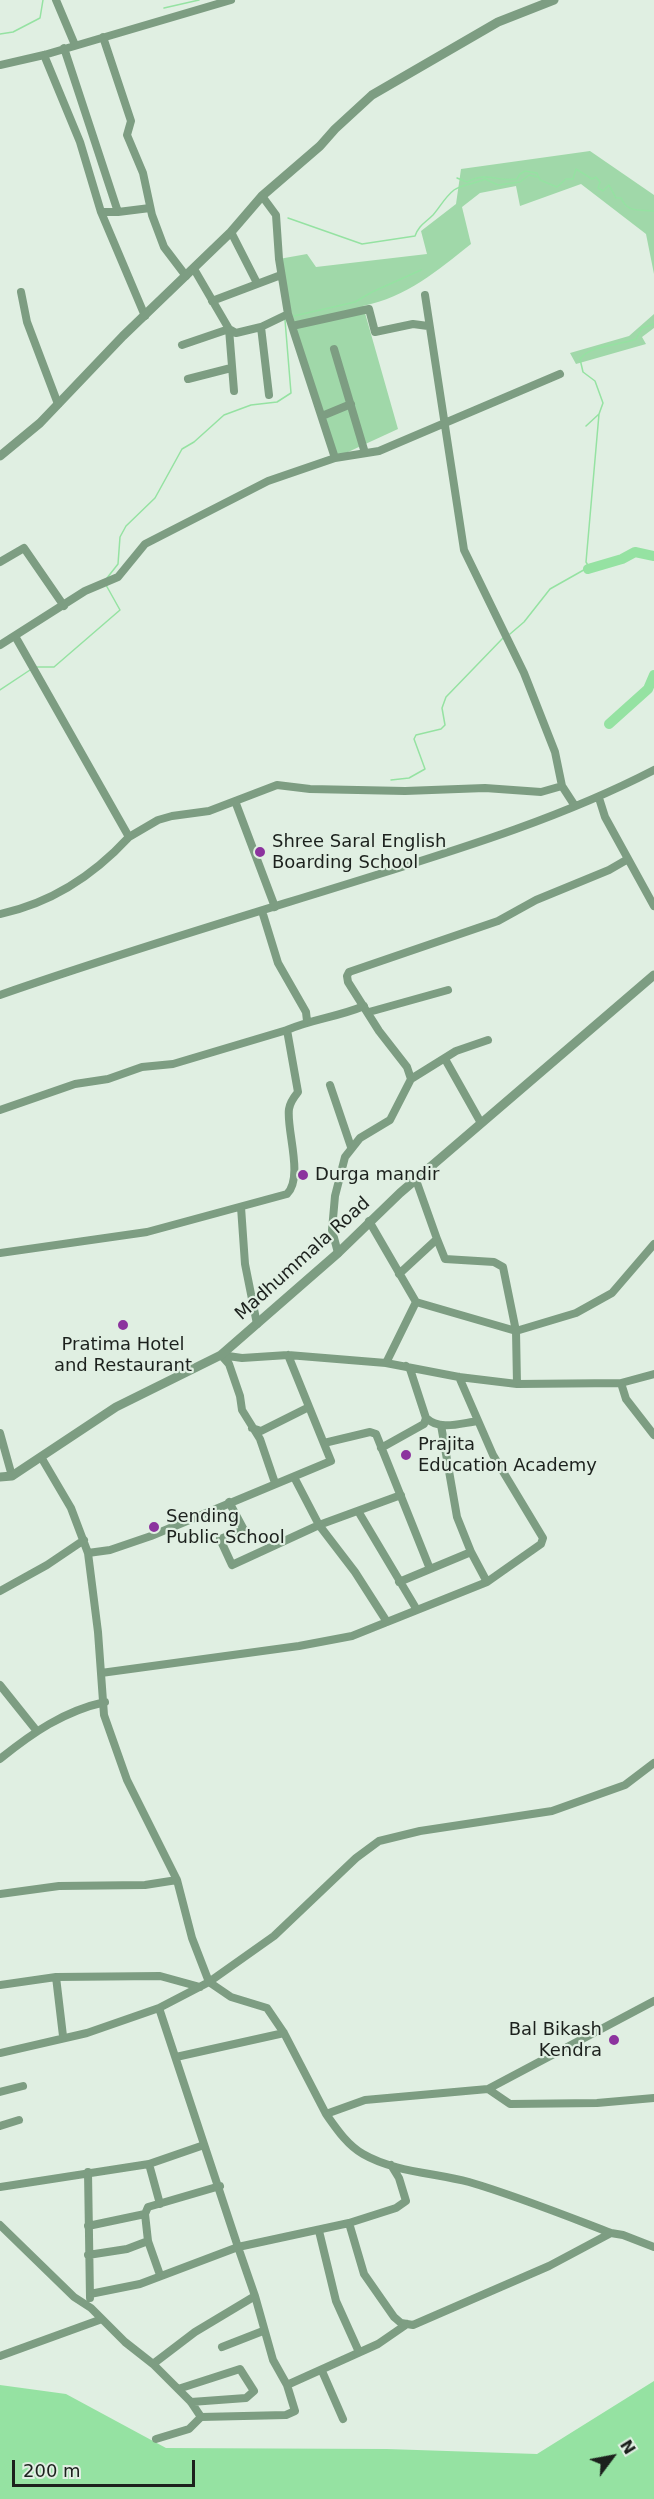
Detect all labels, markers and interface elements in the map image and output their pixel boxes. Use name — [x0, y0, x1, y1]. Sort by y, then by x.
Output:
place label: Shree Saral English Boarding School — [272, 831, 446, 874]
marker: Shree Saral English Boarding School — [253, 845, 267, 859]
place label: Durga mandir — [315, 1164, 439, 1186]
marker: Durga mandir — [296, 1168, 310, 1182]
street label: Madhummala Road — [231, 1193, 375, 1325]
marker: Pratima Hotel and Restaurant — [116, 1318, 130, 1332]
place label: Pratima Hotel and Restaurant — [54, 1334, 192, 1376]
place label: Prajita Education Academy — [418, 1434, 597, 1476]
marker: Prajita Education Academy — [399, 1448, 413, 1462]
place label: Sending Public School — [166, 1506, 285, 1549]
marker: Sending Public School — [147, 1520, 161, 1534]
place label: Bal Bikash Kendra — [509, 2019, 602, 2062]
marker: Bal Bikash Kendra — [607, 2033, 621, 2047]
north arrow — [582, 2427, 642, 2487]
text: N — [616, 2436, 639, 2458]
scale bar — [15, 2448, 198, 2486]
text: 200 m — [23, 2460, 81, 2481]

